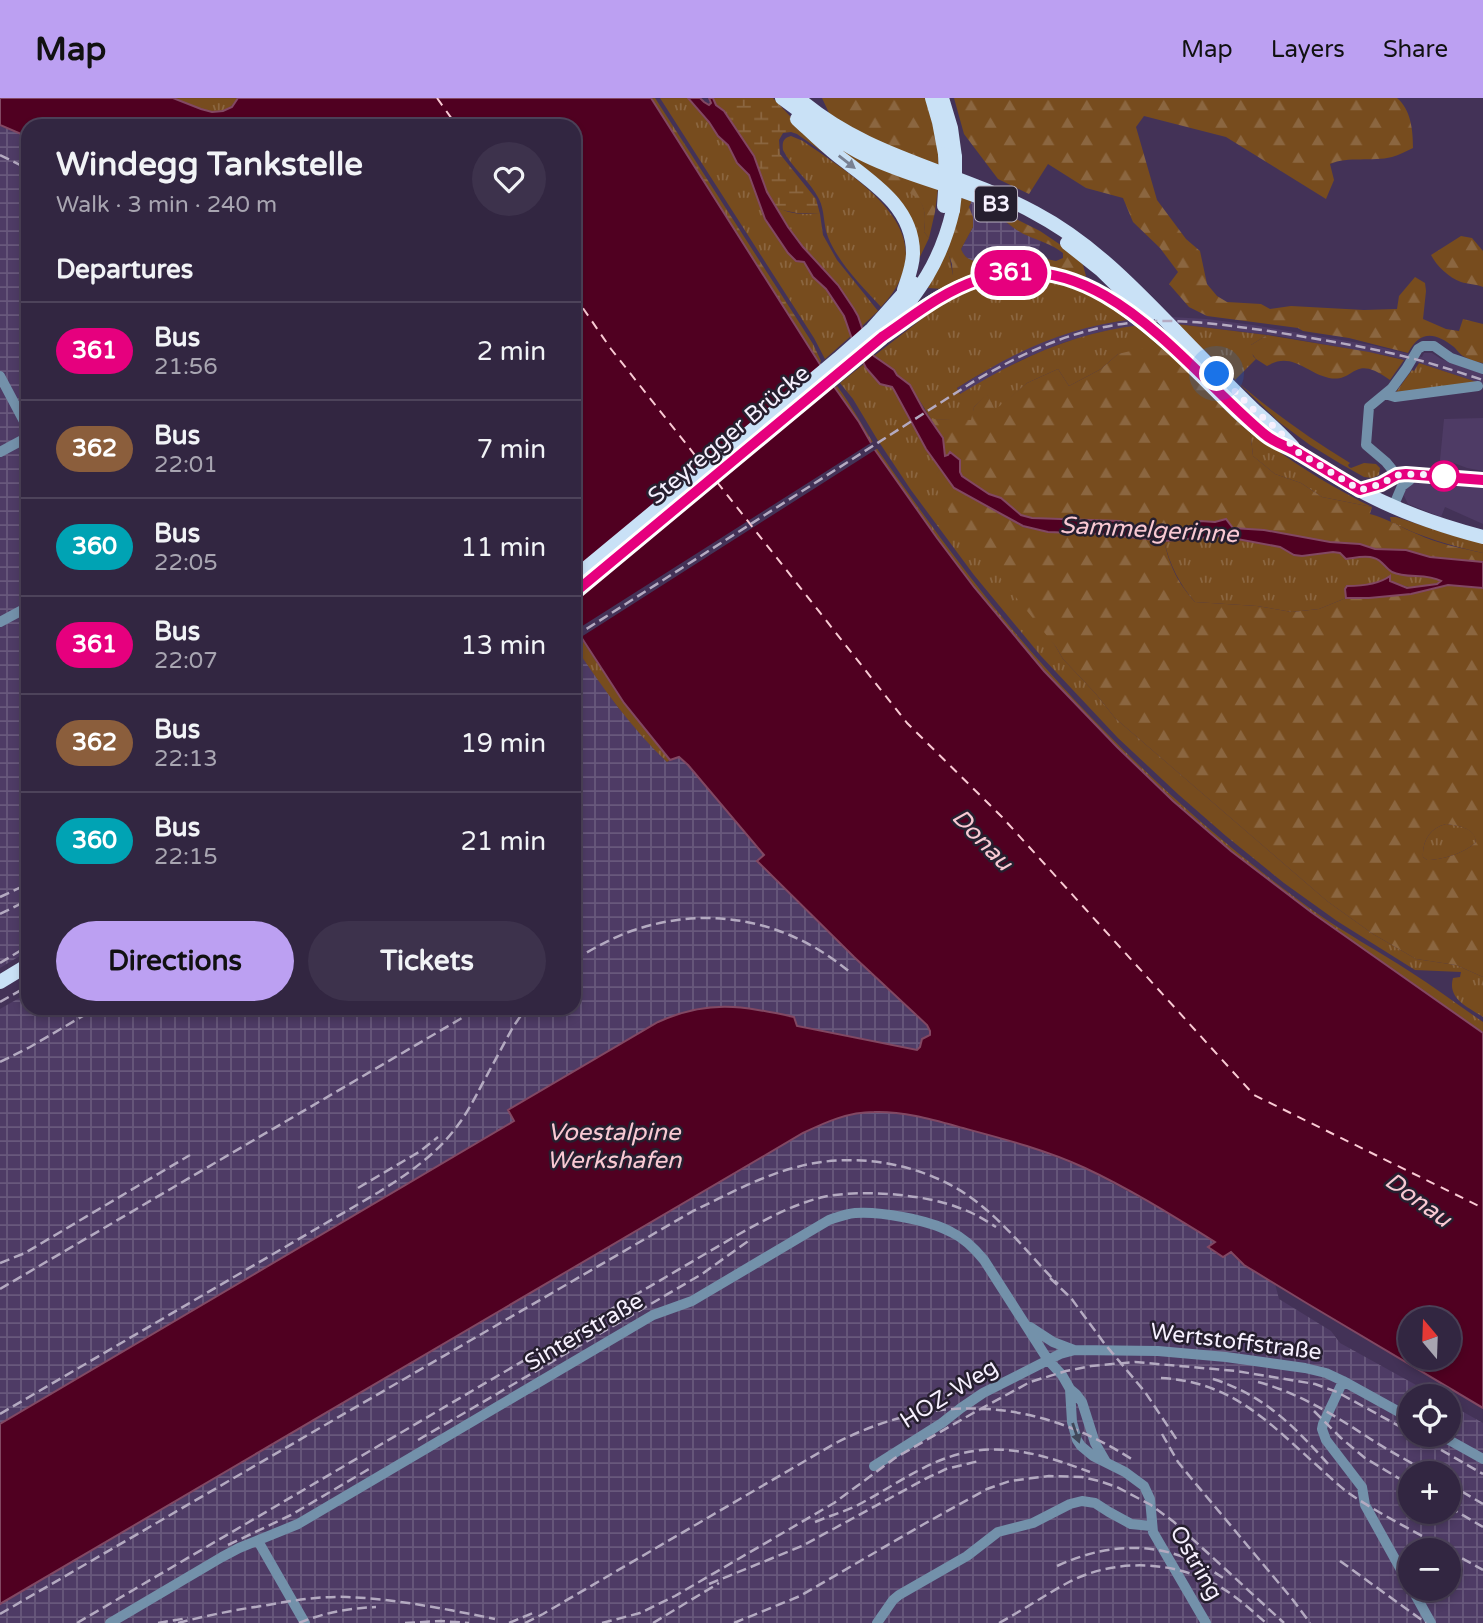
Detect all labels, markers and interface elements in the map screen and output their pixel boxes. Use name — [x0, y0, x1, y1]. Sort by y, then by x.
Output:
text: Map — [35, 30, 106, 69]
text: Map — [1181, 35, 1233, 64]
text: Layers — [1271, 35, 1345, 64]
text: Share — [1383, 35, 1448, 64]
button: heart — [472, 142, 546, 216]
text: Windegg Tankstelle — [56, 145, 363, 184]
one-way arrow — [837, 154, 855, 169]
road number: B3 — [975, 186, 1017, 222]
text: Walk · 3 min · 240 m — [56, 191, 277, 219]
line badge: 361 — [971, 250, 1051, 296]
text: Departures — [56, 254, 193, 285]
text: 361 — [988, 258, 1034, 287]
text: Bus — [154, 322, 200, 353]
text: 361 — [72, 336, 117, 365]
text: 2 min — [477, 336, 546, 367]
text: 21:56 — [154, 353, 218, 381]
your location — [1199, 356, 1234, 391]
street label: Steyregger Brücke — [643, 359, 815, 511]
text: Bus — [154, 420, 200, 451]
text: 362 — [72, 434, 117, 463]
text: 7 min — [477, 434, 546, 465]
text: 22:01 — [154, 451, 218, 479]
unlabelled marker — [1429, 461, 1459, 491]
water label: Sammelgerinne — [1059, 511, 1240, 549]
text: Bus — [154, 518, 200, 549]
text: 360 — [72, 532, 117, 561]
text: 11 min — [460, 532, 546, 563]
text: 22:05 — [154, 549, 218, 577]
text: Bus — [154, 616, 200, 647]
text: 361 — [72, 630, 117, 659]
text: 13 min — [460, 630, 546, 661]
text: 22:07 — [154, 647, 218, 675]
text: Bus — [154, 714, 200, 745]
text: 362 — [72, 728, 117, 757]
text: 19 min — [460, 728, 546, 759]
text: 22:13 — [154, 745, 218, 773]
water label: Donau — [946, 803, 1019, 878]
text: Bus — [154, 812, 200, 843]
text: 360 — [72, 826, 117, 855]
text: 21 min — [460, 826, 546, 857]
text: 22:15 — [154, 843, 218, 871]
button: Directions — [56, 921, 294, 1001]
button: Tickets — [308, 921, 546, 1001]
water label: Voestalpine Werkshafen — [547, 1118, 683, 1175]
water label: Donau — [1379, 1166, 1458, 1235]
street label: Sinterstraße — [520, 1287, 648, 1377]
north arrow — [1398, 1307, 1461, 1370]
map controls — [1398, 1307, 1461, 1601]
street label: Wertstoffstraße — [1149, 1318, 1323, 1366]
street label: HOZ-Weg — [895, 1353, 1003, 1435]
button: locate — [1398, 1384, 1461, 1447]
one-way arrow — [1071, 1422, 1082, 1443]
button: + — [1398, 1461, 1461, 1524]
street label: Ostring — [1164, 1521, 1228, 1605]
button: − — [1398, 1538, 1461, 1601]

